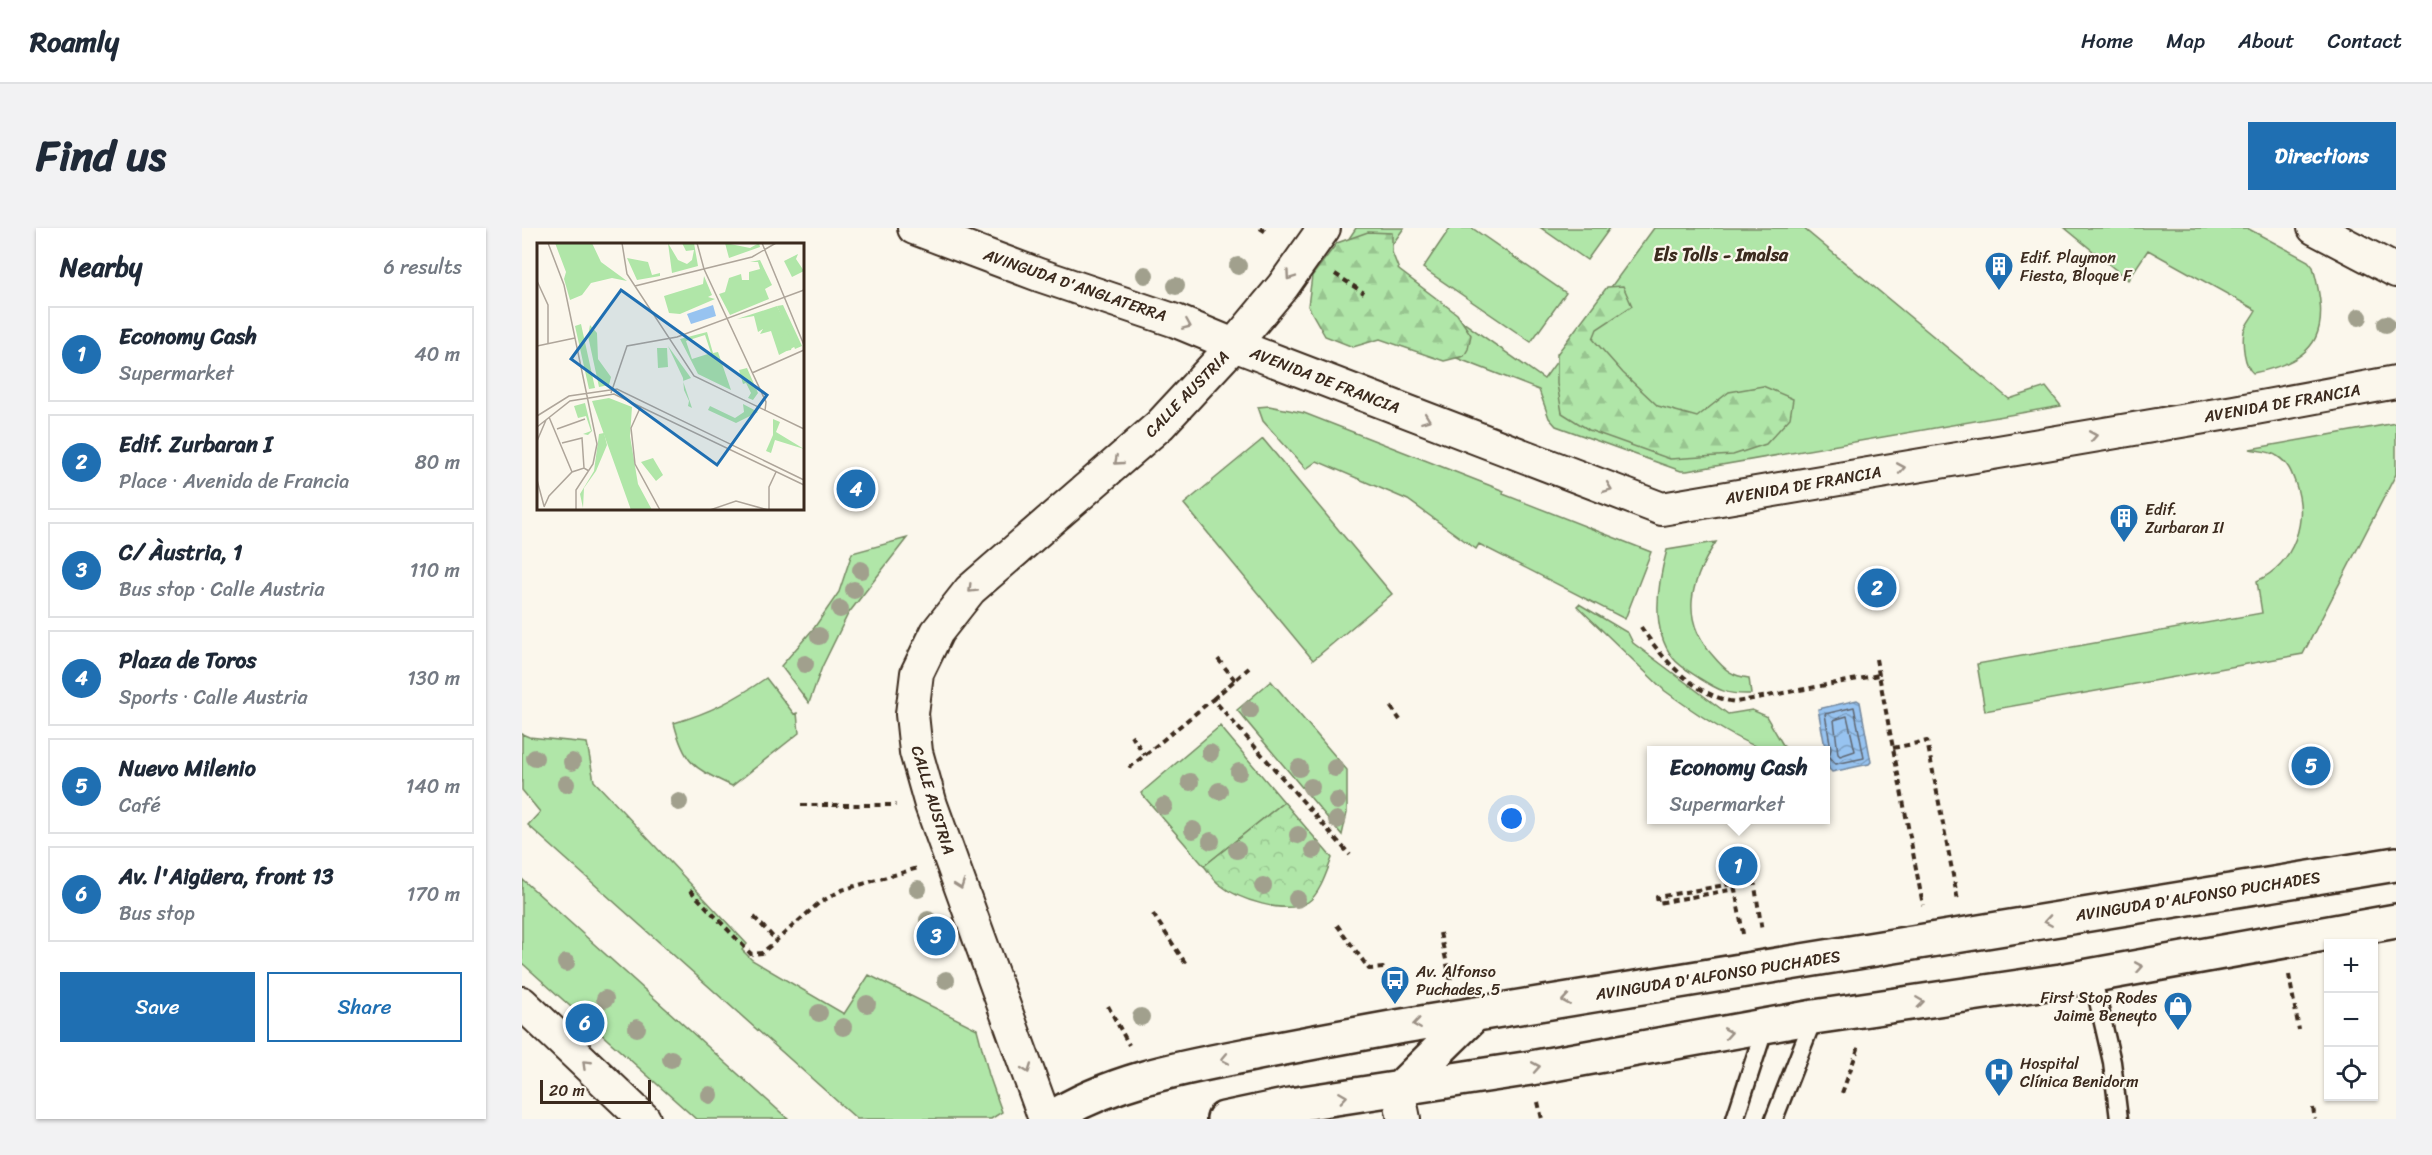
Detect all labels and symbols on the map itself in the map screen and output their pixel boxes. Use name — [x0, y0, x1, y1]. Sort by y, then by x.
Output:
district label: Els Tolls - Imalsa — [1654, 239, 1789, 271]
street label: AVINGUDA D'ANGLATERRA — [978, 240, 1171, 330]
inset map — [537, 243, 804, 510]
place label: Edif. Playmon Fiesta, Bloque F — [2020, 243, 2133, 290]
building icon: Edif. Playmon Fiesta, Bloque F — [1983, 250, 2015, 292]
one-way arrow — [1286, 269, 1297, 280]
one-way arrow — [1181, 318, 1192, 330]
street label: AVENIDA DE FRANCIA — [1245, 338, 1404, 422]
street label: CALLE AUSTRIA — [1137, 343, 1237, 445]
street label: AVENIDA DE FRANCIA — [2201, 375, 2362, 431]
one-way arrow — [1420, 411, 1431, 424]
one-way arrow — [2089, 430, 2098, 442]
one-way arrow — [1114, 454, 1125, 465]
street label: AVENIDA DE FRANCIA — [1722, 457, 1883, 513]
one-way arrow — [1896, 462, 1906, 475]
pin: 4 — [836, 466, 876, 512]
one-way arrow — [1602, 481, 1613, 493]
place label: Edif. Zurbaran II — [2145, 495, 2224, 542]
building icon: Edif. Zurbaran II — [2108, 502, 2140, 544]
pin: 2 — [1858, 566, 1896, 610]
one-way arrow — [968, 583, 979, 593]
street label: CALLE AUSTRIA — [903, 742, 963, 858]
pin: 5 — [2292, 744, 2330, 788]
your location — [1497, 804, 1526, 833]
pin: 1 — [1718, 844, 1758, 888]
street label: AVINGUDA D'ALFONSO PUCHADES — [2072, 862, 2323, 930]
one-way arrow — [952, 879, 965, 890]
pin: 3 — [916, 914, 956, 958]
one-way arrow — [2044, 915, 2053, 927]
street label: AVINGUDA D'ALFONSO PUCHADES — [1592, 941, 1843, 1009]
place label: Av. Alfonso Puchades, 5 — [1415, 957, 1501, 1004]
one-way arrow — [2134, 961, 2144, 974]
bus stop icon: Av. Alfonso Puchades, 5 — [1379, 964, 1411, 1006]
place label: First Stop Rodes Jaime Beneyto — [2040, 983, 2158, 1030]
shop icon: First Stop Rodes Jaime Beneyto — [2162, 990, 2194, 1032]
one-way arrow — [1561, 994, 1570, 1006]
one-way arrow — [1916, 996, 1925, 1008]
pin: 6 — [566, 1000, 604, 1046]
one-way arrow — [1412, 1017, 1421, 1029]
one-way arrow — [1722, 1027, 1732, 1040]
place label: Hospital Clínica Benidorm — [2020, 1049, 2138, 1096]
one-way arrow — [1220, 1052, 1230, 1065]
hospital icon: Hospital Clínica Benidorm — [1983, 1056, 2015, 1098]
one-way arrow — [583, 1061, 594, 1072]
one-way arrow — [1530, 1061, 1540, 1074]
one-way arrow — [1019, 1063, 1032, 1073]
scale bar — [540, 1077, 651, 1104]
one-way arrow — [1338, 1092, 1348, 1104]

